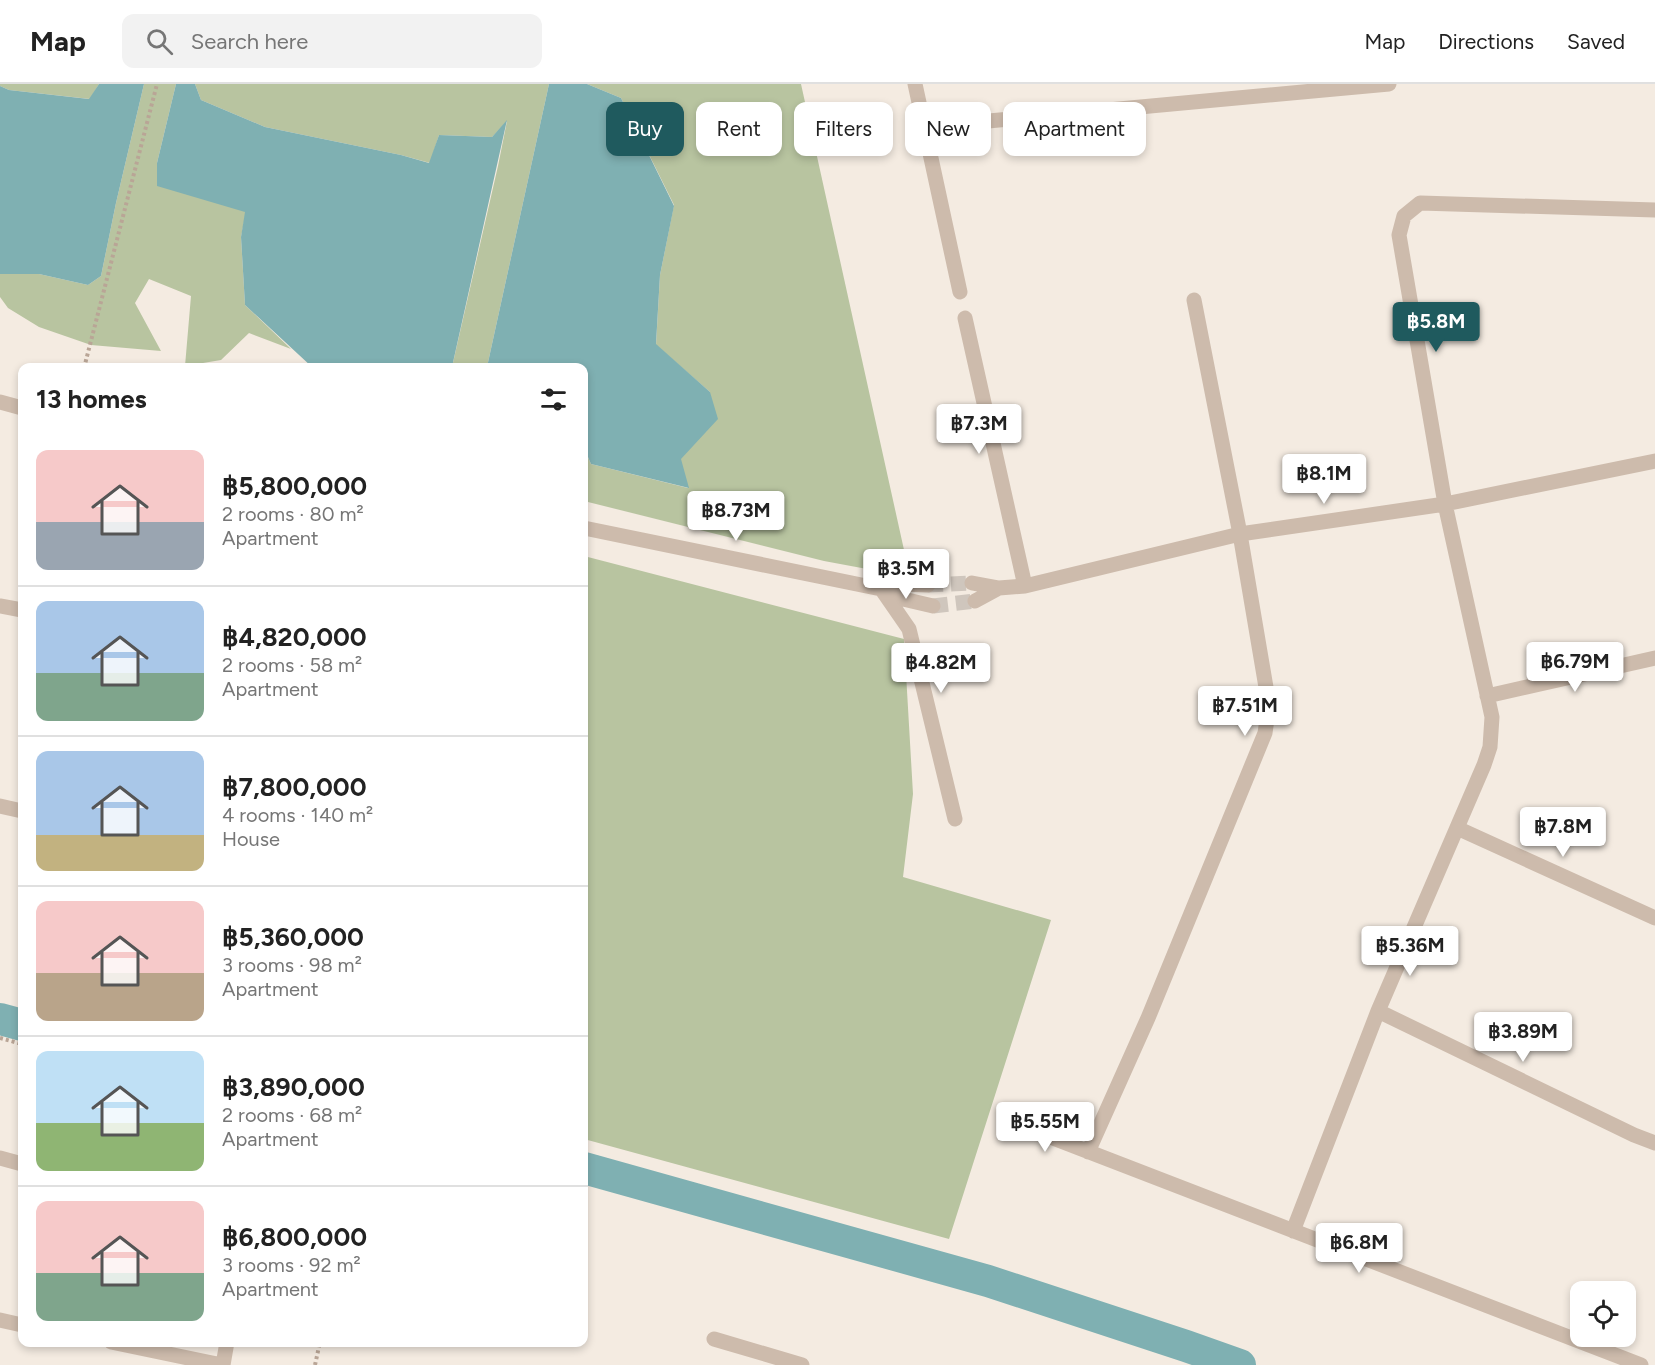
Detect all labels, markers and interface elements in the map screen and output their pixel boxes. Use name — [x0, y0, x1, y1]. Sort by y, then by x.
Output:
search box — [122, 14, 542, 68]
text: Map — [30, 24, 86, 58]
icon: search — [143, 25, 176, 58]
text: Search here — [191, 28, 308, 55]
text: Map — [1364, 29, 1405, 54]
text: Directions — [1438, 29, 1534, 54]
text: Saved — [1567, 29, 1625, 54]
chip: Buy — [606, 102, 684, 156]
chip: Rent — [696, 102, 782, 156]
chip: Filters — [794, 102, 893, 156]
chip: New — [905, 102, 991, 156]
chip: Apartment — [1003, 102, 1146, 156]
pin: ฿5.8M — [1394, 302, 1478, 353]
text: ฿5.8M — [1407, 309, 1465, 333]
text: 13 homes — [36, 383, 147, 415]
icon: filters — [537, 383, 570, 416]
pin: ฿7.3M — [937, 404, 1021, 455]
text: ฿7.3M — [950, 411, 1008, 435]
pin: ฿8.1M — [1282, 454, 1366, 505]
text: ฿8.1M — [1296, 461, 1352, 485]
text: ฿5,800,000 — [222, 470, 367, 502]
icon: home — [84, 474, 156, 546]
pin: ฿8.73M — [687, 491, 785, 542]
text: ฿8.73M — [701, 498, 771, 522]
text: 2 rooms · 80 m² — [222, 502, 364, 526]
text: Apartment — [222, 526, 319, 550]
pin: ฿3.5M — [864, 549, 948, 600]
text: ฿3.5M — [877, 556, 935, 580]
text: ฿4,820,000 — [222, 621, 367, 653]
icon: home — [84, 625, 156, 697]
pin: ฿6.79M — [1526, 642, 1624, 693]
pin: ฿4.82M — [892, 643, 990, 694]
text: ฿6.79M — [1540, 649, 1610, 673]
text: ฿4.82M — [905, 650, 977, 674]
text: 2 rooms · 58 m² — [222, 653, 362, 677]
text: Apartment — [222, 677, 319, 701]
pin: ฿7.51M — [1196, 686, 1294, 737]
text: ฿7.51M — [1212, 693, 1278, 717]
text: ฿7,800,000 — [222, 771, 367, 803]
icon: home — [84, 775, 156, 847]
text: 4 rooms · 140 m² — [222, 803, 373, 827]
pin: ฿7.8M — [1521, 807, 1605, 858]
text: ฿7.8M — [1534, 814, 1592, 838]
text: House — [222, 827, 280, 851]
text: ฿5,360,000 — [222, 921, 364, 953]
icon: home — [84, 925, 156, 997]
pin: ฿5.36M — [1361, 926, 1459, 977]
text: ฿5.36M — [1375, 933, 1445, 957]
text: 3 rooms · 98 m² — [222, 953, 362, 977]
text: Apartment — [222, 977, 319, 1001]
pin: ฿3.89M — [1474, 1012, 1572, 1063]
text: ฿3.89M — [1488, 1019, 1558, 1043]
text: ฿3,890,000 — [222, 1071, 365, 1103]
icon: home — [84, 1075, 156, 1147]
pin: ฿5.55M — [996, 1102, 1094, 1153]
text: 2 rooms · 68 m² — [222, 1103, 362, 1127]
text: ฿5.55M — [1010, 1109, 1080, 1133]
text: Apartment — [222, 1127, 319, 1151]
text: ฿6,800,000 — [222, 1221, 367, 1253]
pin: ฿6.8M — [1317, 1223, 1401, 1274]
icon: home — [84, 1225, 156, 1297]
text: ฿6.8M — [1330, 1230, 1388, 1254]
text: 3 rooms · 92 m² — [222, 1253, 361, 1277]
text: Apartment — [222, 1277, 319, 1301]
map controls — [1570, 1281, 1636, 1347]
button: locate — [1570, 1281, 1636, 1347]

